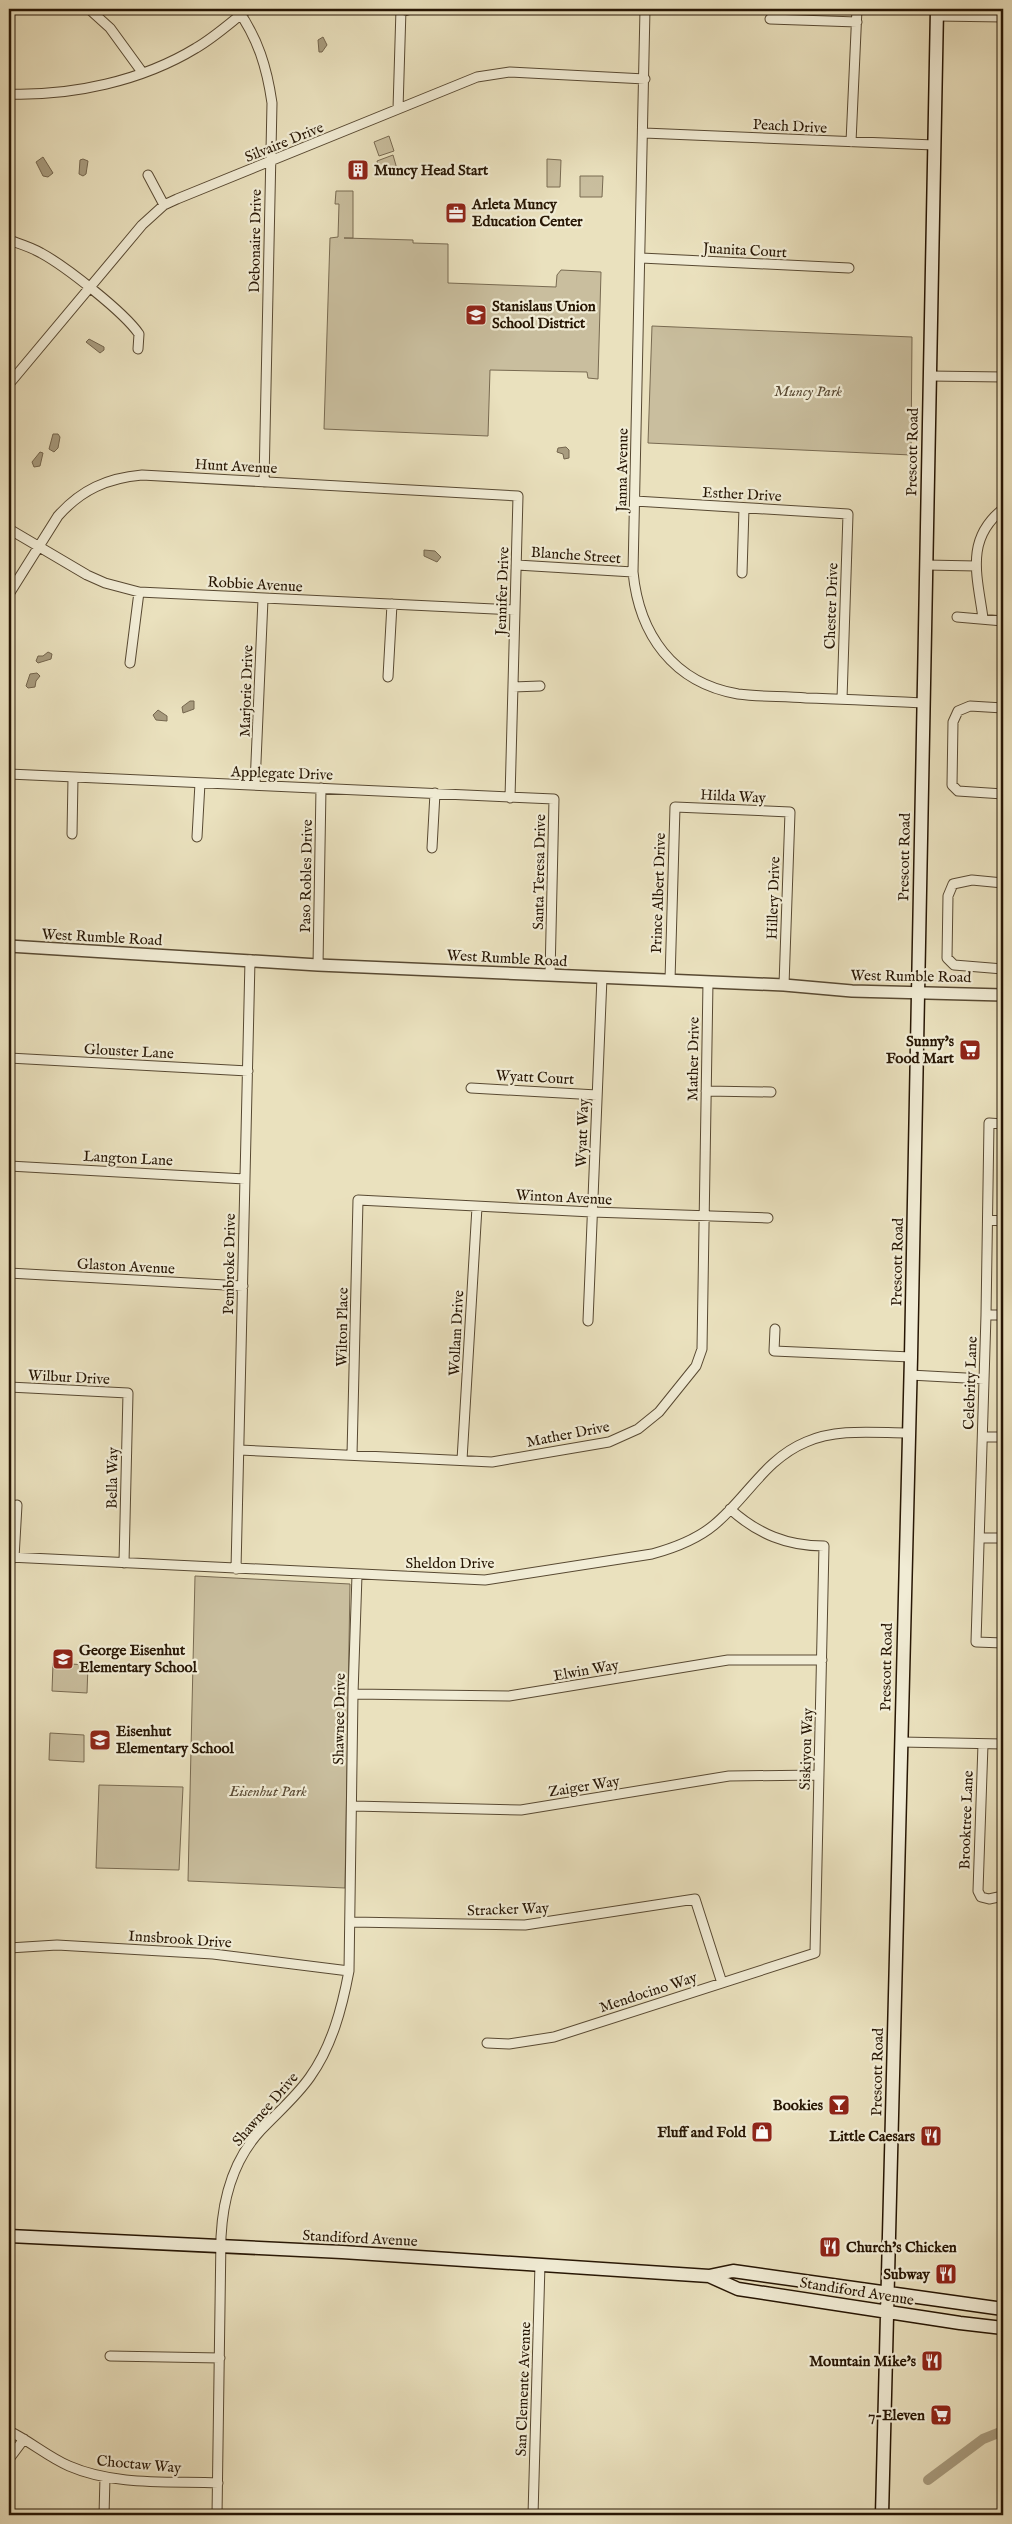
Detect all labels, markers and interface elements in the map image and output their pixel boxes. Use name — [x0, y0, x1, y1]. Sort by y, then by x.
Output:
street label: Peach Drive — [752, 115, 828, 138]
street label: Silvaire Drive — [242, 118, 326, 167]
building icon: Muncy Head Start — [346, 158, 370, 182]
place label: Muncy Head Start — [374, 161, 489, 180]
street label: Debonaire Drive — [245, 189, 266, 293]
place label: Arleta Muncy Education Center — [471, 195, 583, 231]
office icon: Arleta Muncy Education Center — [444, 201, 468, 225]
street label: Juanita Court — [701, 239, 787, 262]
place label: Stanislaus Union School District — [492, 297, 596, 333]
school or university icon: Stanislaus Union School District — [464, 303, 488, 327]
park label: Muncy Park — [774, 382, 842, 401]
street label: Prescott Road — [902, 407, 923, 496]
street label: Janna Avenue — [612, 428, 633, 514]
street label: Hunt Avenue — [194, 455, 278, 478]
street label: Esther Drive — [702, 483, 782, 506]
street label: Blanche Street — [530, 543, 622, 568]
street label: Jennifer Drive — [491, 546, 514, 638]
street label: Chester Drive — [820, 562, 843, 650]
street label: Robbie Avenue — [207, 573, 303, 596]
street label: Marjorie Drive — [235, 644, 258, 737]
street label: Applegate Drive — [230, 762, 333, 785]
street label: Hilda Way — [700, 785, 767, 808]
street label: Prescott Road — [894, 812, 915, 901]
street label: Santa Teresa Drive — [529, 814, 550, 930]
street label: Paso Robles Drive — [296, 819, 317, 933]
street label: Prince Albert Drive — [647, 832, 670, 954]
street label: Hillery Drive — [763, 856, 784, 940]
street label: West Rumble Road — [41, 925, 164, 950]
street label: West Rumble Road — [446, 946, 569, 971]
street label: West Rumble Road — [850, 966, 973, 987]
street label: Mather Drive — [683, 1017, 704, 1101]
place label: Sunny's Food Mart — [886, 1032, 955, 1068]
supermarket icon: Sunny's Food Mart — [958, 1038, 982, 1062]
street label: Glouster Lane — [84, 1040, 174, 1063]
street label: Wyatt Court — [495, 1066, 575, 1089]
street label: Wyatt Way — [572, 1098, 593, 1168]
street label: Langton Lane — [83, 1147, 173, 1170]
street label: Winton Avenue — [515, 1185, 613, 1210]
street label: Pembroke Drive — [219, 1213, 240, 1315]
street label: Prescott Road — [887, 1217, 908, 1306]
street label: Glaston Avenue — [77, 1254, 176, 1279]
street label: Wilton Place — [332, 1287, 353, 1367]
street label: Wollam Drive — [445, 1289, 468, 1376]
street label: Celebrity Lane — [959, 1336, 982, 1430]
street label: Wilbur Drive — [28, 1366, 110, 1389]
street label: Mather Drive — [525, 1417, 611, 1452]
street label: Bella Way — [102, 1446, 123, 1509]
street label: Sheldon Drive — [406, 1554, 495, 1573]
street label: Prescott Road — [876, 1622, 897, 1711]
place label: George Eisenhut Elementary School — [79, 1641, 198, 1677]
school or university icon: George Eisenhut Elementary School — [51, 1647, 75, 1671]
street label: Elwin Way — [552, 1655, 621, 1686]
street label: Shawnee Drive — [329, 1673, 350, 1765]
street label: Siskiyou Way — [796, 1707, 817, 1790]
place label: Eisenhut Elementary School — [116, 1722, 235, 1758]
school or university icon: Eisenhut Elementary School — [88, 1728, 112, 1752]
street label: Brooktree Lane — [955, 1770, 978, 1870]
street label: Zaiger Way — [547, 1771, 622, 1802]
park label: Eisenhut Park — [228, 1782, 307, 1801]
street label: Stracker Way — [467, 1899, 550, 1920]
street label: Innsbrook Drive — [128, 1926, 232, 1953]
street label: Mendocino Way — [597, 1968, 700, 2017]
street label: Prescott Road — [867, 2027, 888, 2116]
street label: Shawnee Drive — [228, 2068, 303, 2150]
bar icon: Bookies — [827, 2093, 851, 2117]
place label: Bookies — [773, 2096, 824, 2115]
shop icon: Fluff and Fold — [750, 2120, 774, 2144]
place label: Fluff and Fold — [657, 2123, 747, 2142]
restaurant icon: Little Caesars — [919, 2124, 943, 2148]
place label: Little Caesars — [829, 2127, 916, 2146]
street label: Standiford Avenue — [302, 2226, 418, 2251]
restaurant icon: Church's Chicken — [818, 2235, 842, 2259]
place label: Church's Chicken — [846, 2238, 957, 2257]
restaurant icon: Subway — [934, 2262, 958, 2286]
place label: Subway — [883, 2265, 931, 2284]
street label: Standiford Avenue — [798, 2273, 915, 2310]
street label: San Clemente Avenue — [512, 2321, 535, 2457]
restaurant icon: Mountain Mike's — [920, 2349, 944, 2373]
place label: Mountain Mike's — [809, 2352, 917, 2371]
supermarket icon: 7-Eleven — [929, 2403, 953, 2427]
place label: 7-Eleven — [868, 2406, 925, 2425]
street label: Choctaw Way — [96, 2451, 183, 2478]

